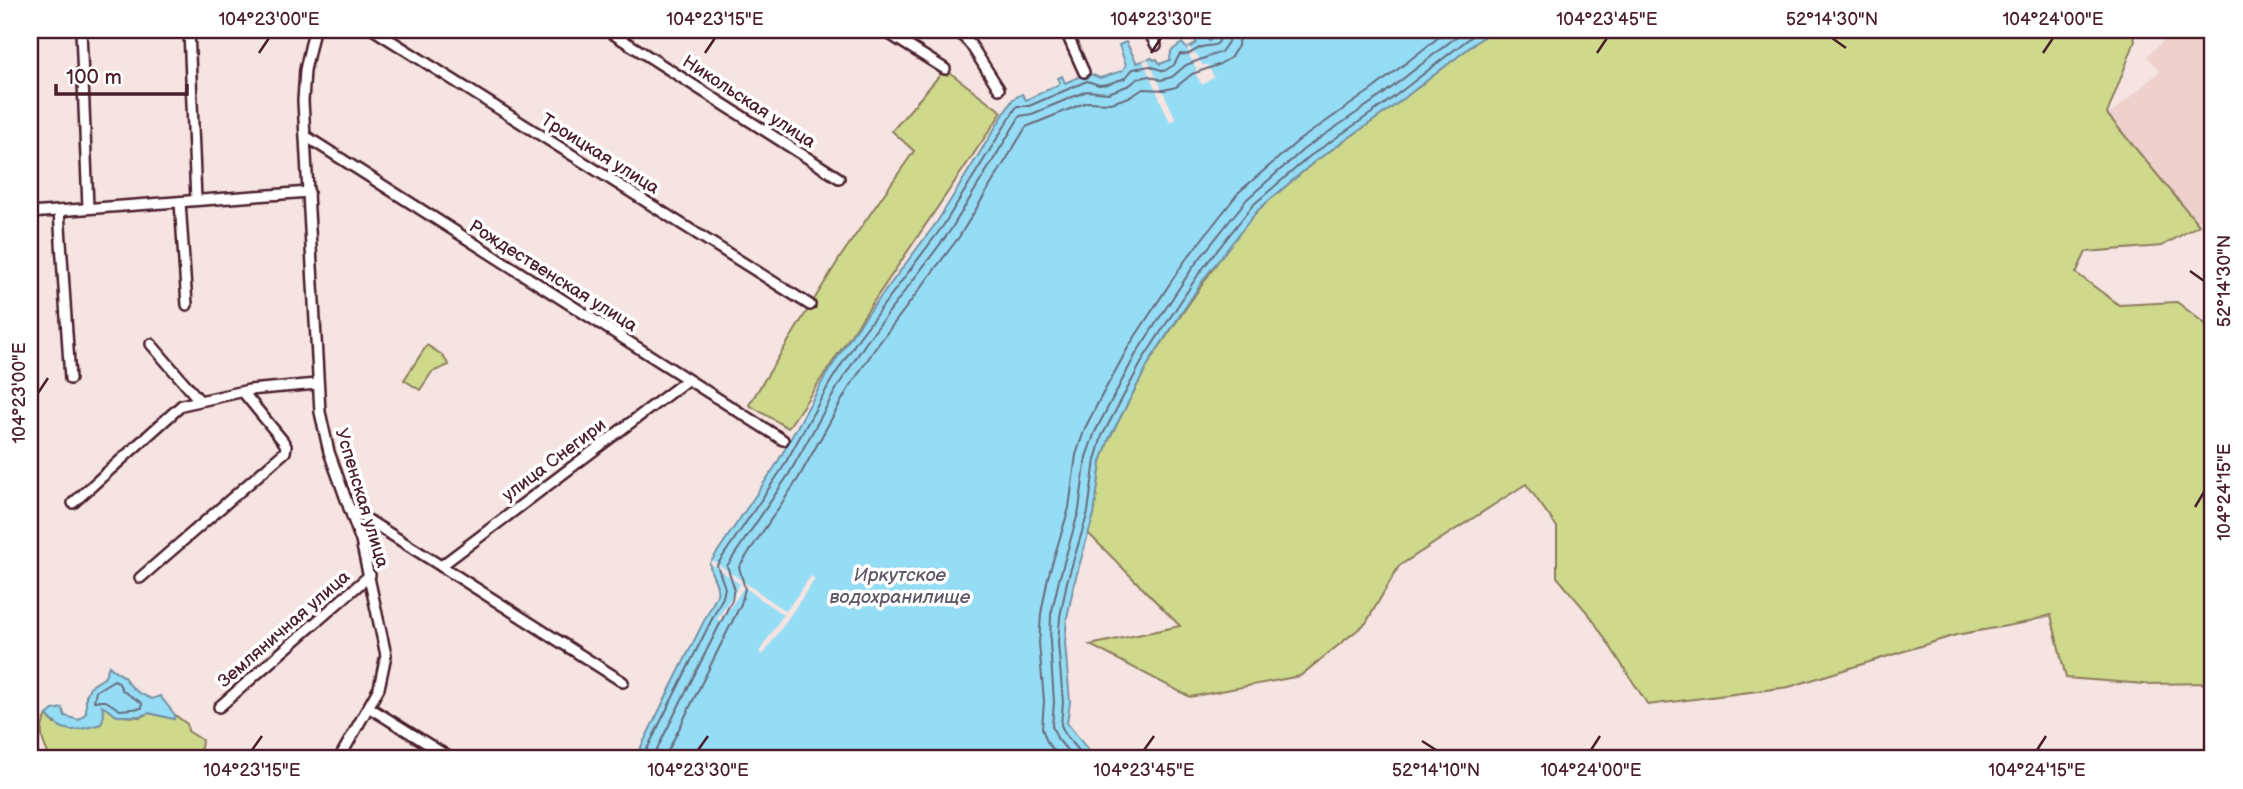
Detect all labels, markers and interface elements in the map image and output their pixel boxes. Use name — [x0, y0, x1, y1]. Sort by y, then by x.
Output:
text: 104°23'00"E — [218, 9, 320, 30]
text: 104°23'15"E — [666, 9, 764, 30]
text: 104°23'30"E — [1110, 9, 1212, 30]
text: 104°23'45"E — [1556, 9, 1658, 30]
text: 52°14'30"N — [1786, 9, 1878, 30]
text: 104°24'00"E — [2002, 9, 2104, 30]
street label: Никольская улица — [679, 51, 820, 153]
scale bar — [56, 52, 187, 96]
text: 100 m — [66, 65, 122, 90]
street label: Троицкая улица — [537, 109, 663, 199]
street label: Рождественская улица — [465, 216, 641, 337]
text: 52°14'30"N — [2214, 235, 2235, 327]
text: 104°23'00"E — [9, 342, 30, 444]
street label: улица Снегири — [498, 414, 610, 506]
street label: Успенская улица — [331, 426, 393, 571]
text: 104°24'15"E — [2214, 443, 2235, 541]
water label: Иркутское водохранилище — [830, 564, 971, 609]
street label: Земляничная улица — [214, 566, 354, 692]
text: 104°23'15"E — [203, 760, 301, 781]
text: 104°23'30"E — [647, 760, 749, 781]
text: 104°23'45"E — [1093, 760, 1195, 781]
text: 52°14'10"N — [1392, 760, 1480, 781]
text: 104°24'00"E — [1540, 760, 1642, 781]
text: 104°24'15"E — [1988, 760, 2086, 781]

